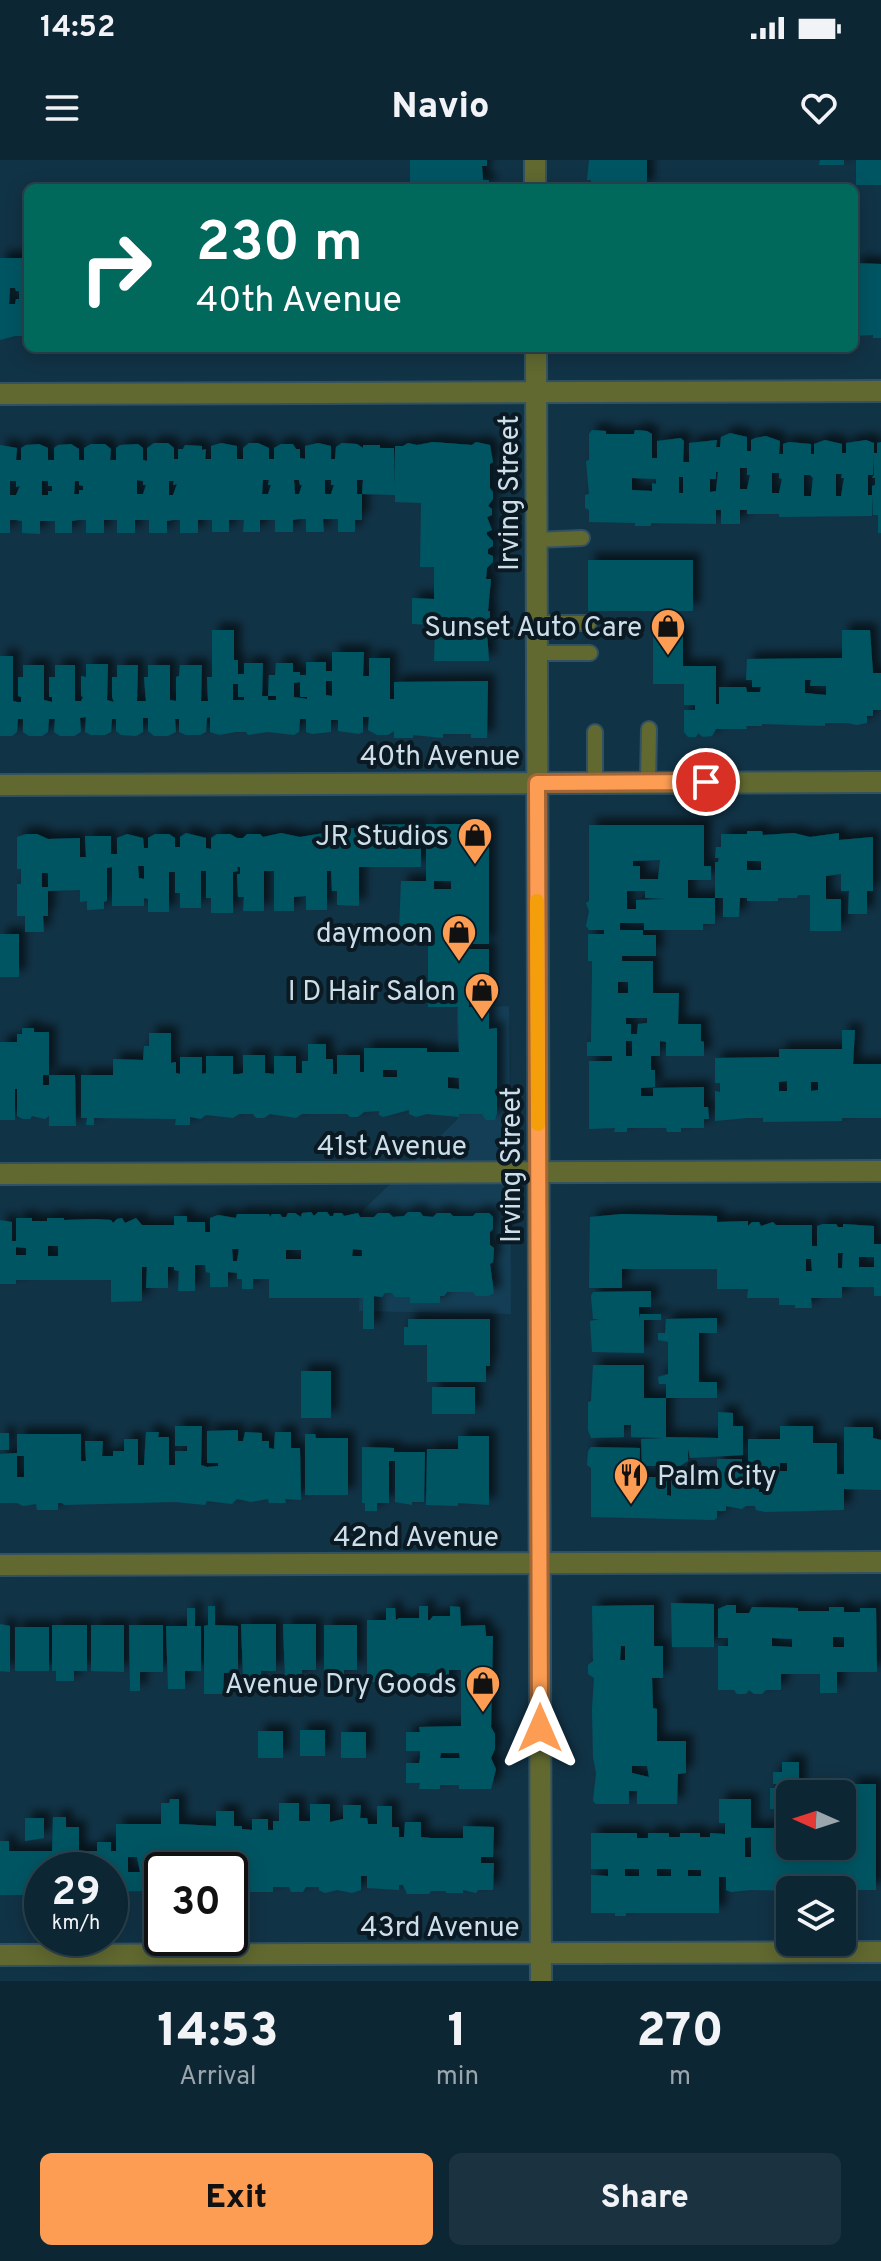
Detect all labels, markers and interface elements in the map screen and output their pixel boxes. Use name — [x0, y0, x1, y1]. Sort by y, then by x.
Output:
text: 14:52 — [40, 10, 115, 47]
text: Navio — [391, 85, 490, 131]
icon: menu — [40, 86, 84, 130]
icon: heart — [797, 86, 841, 130]
text: 230 m — [196, 210, 363, 280]
icon: right — [64, 216, 168, 320]
text: 40th Avenue — [196, 279, 402, 325]
street label: Irving Street — [493, 415, 529, 571]
shop icon: Sunset Auto Care — [649, 607, 687, 657]
place label: Sunset Auto Care — [424, 611, 642, 647]
street label: 40th Avenue — [360, 740, 520, 776]
pin — [672, 748, 740, 816]
icon: arrive — [684, 760, 728, 804]
shop icon: JR Studios — [456, 816, 494, 866]
place label: JR Studios — [315, 820, 449, 856]
shop icon: daymoon — [440, 913, 478, 963]
place label: daymoon — [316, 917, 433, 953]
shop icon: I D Hair Salon — [463, 971, 501, 1021]
place label: I D Hair Salon — [288, 975, 456, 1011]
street label: Irving Street — [495, 1087, 531, 1243]
street label: 41st Avenue — [317, 1130, 467, 1166]
restaurant icon: Palm City — [612, 1456, 650, 1506]
place label: Palm City — [657, 1460, 777, 1496]
street label: 42nd Avenue — [333, 1521, 499, 1557]
shop icon: Avenue Dry Goods — [464, 1664, 502, 1714]
place label: Avenue Dry Goods — [225, 1668, 457, 1704]
position arrow — [498, 1686, 582, 1770]
north arrow — [776, 1780, 856, 1860]
map controls — [776, 1780, 856, 1956]
speed limit sign: 30 — [144, 1852, 248, 1956]
text: 29 — [51, 1869, 101, 1919]
button: layers — [776, 1876, 856, 1956]
text: km/h — [52, 1911, 100, 1937]
street label: 43rd Avenue — [360, 1911, 520, 1947]
text: 14:53 — [157, 2003, 278, 2063]
text: 1 — [448, 2003, 467, 2063]
text: 270 — [636, 2003, 724, 2063]
text: Arrival — [179, 2061, 257, 2094]
text: min — [436, 2061, 479, 2094]
text: m — [669, 2061, 691, 2094]
button: Exit — [40, 2153, 433, 2245]
button: Share — [449, 2153, 841, 2245]

